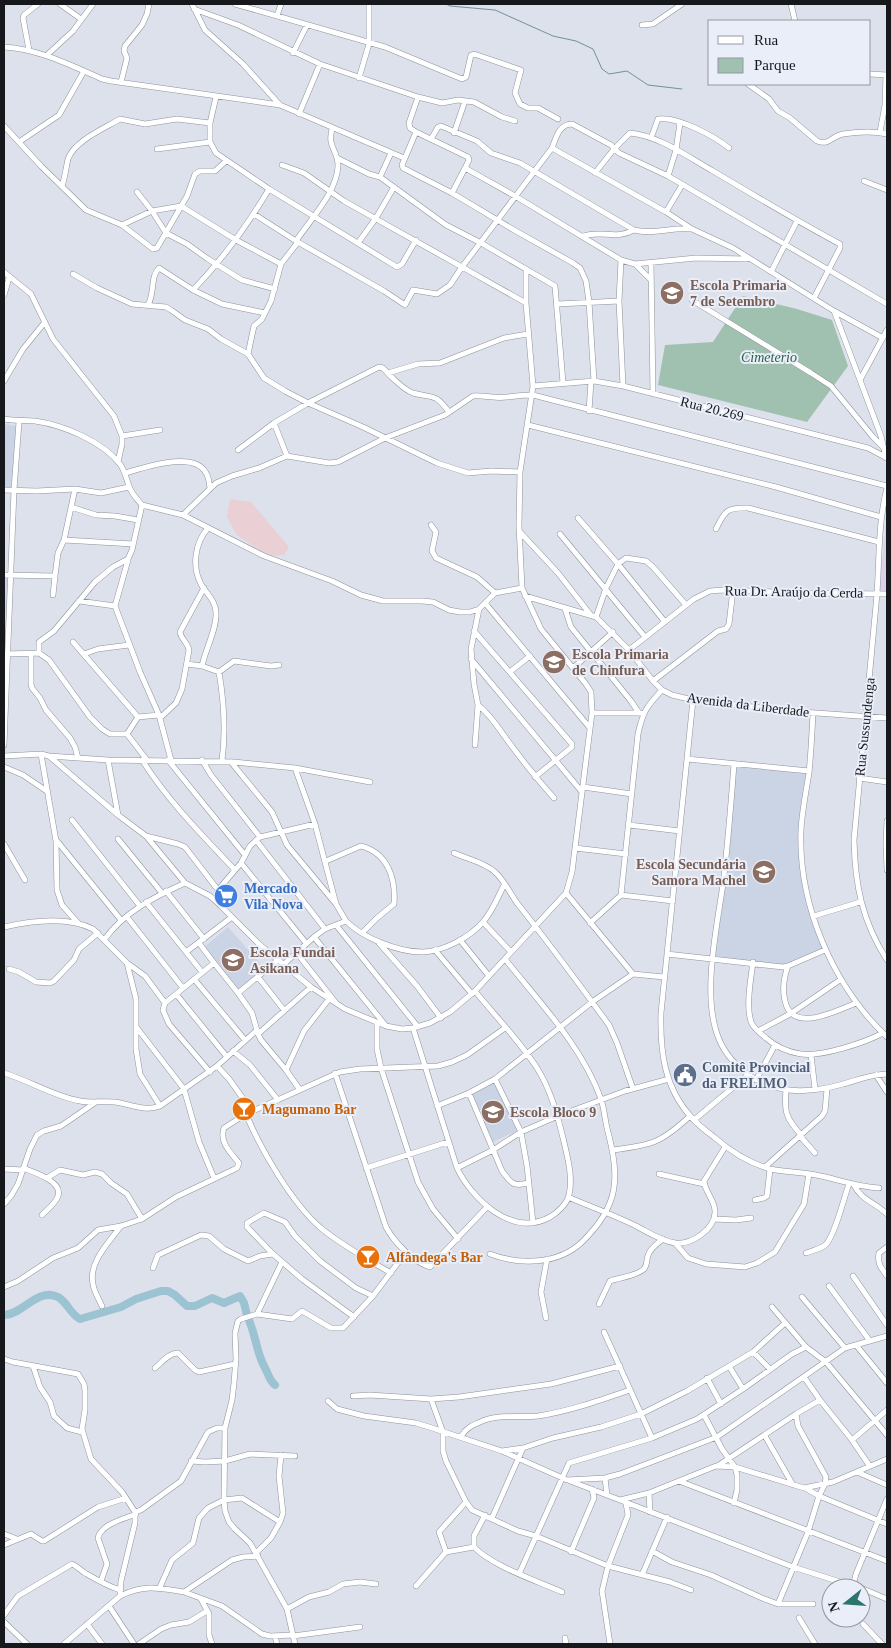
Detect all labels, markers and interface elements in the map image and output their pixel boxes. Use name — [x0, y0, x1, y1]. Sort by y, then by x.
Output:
legend — [708, 20, 871, 85]
text: Rua — [754, 32, 779, 48]
text: Parque — [754, 57, 796, 73]
place label: Escola Primaria 7 de Setembro — [690, 278, 787, 309]
school or university icon: Escola Primaria 7 de Setembro — [659, 280, 685, 306]
park label: Cimeterio — [741, 350, 797, 365]
street label: Rua 20.269 — [679, 394, 745, 424]
street label: Rua Dr. Araújo da Cerda — [724, 583, 864, 601]
place label: Escola Primaria de Chinfura — [572, 647, 669, 678]
school or university icon: Escola Primaria de Chinfura — [541, 649, 567, 675]
street label: Rua Sussundenga — [852, 676, 878, 777]
street label: Avenida da Liberdade — [686, 690, 810, 720]
place label: Escola Secundária Samora Machel — [636, 857, 746, 888]
school or university icon: Escola Secundária Samora Machel — [751, 859, 777, 885]
place label: Mercado Vila Nova — [244, 881, 303, 912]
supermarket icon: Mercado Vila Nova — [213, 883, 239, 909]
place label: Escola Fundai Asikana — [250, 945, 335, 976]
school or university icon: Escola Fundai Asikana — [220, 947, 246, 973]
place label: Comitê Provincial da FRELIMO — [702, 1060, 810, 1091]
public building icon: Comitê Provincial da FRELIMO — [672, 1062, 698, 1088]
bar icon: Magumano Bar — [231, 1096, 257, 1122]
school or university icon: Escola Bloco 9 — [480, 1099, 506, 1125]
place label: Magumano Bar — [262, 1102, 357, 1117]
place label: Escola Bloco 9 — [510, 1105, 596, 1120]
bar icon: Alfândega's Bar — [355, 1244, 381, 1270]
place label: Alfândega's Bar — [386, 1250, 483, 1265]
north arrow — [821, 1578, 871, 1628]
text: N — [825, 1600, 843, 1614]

